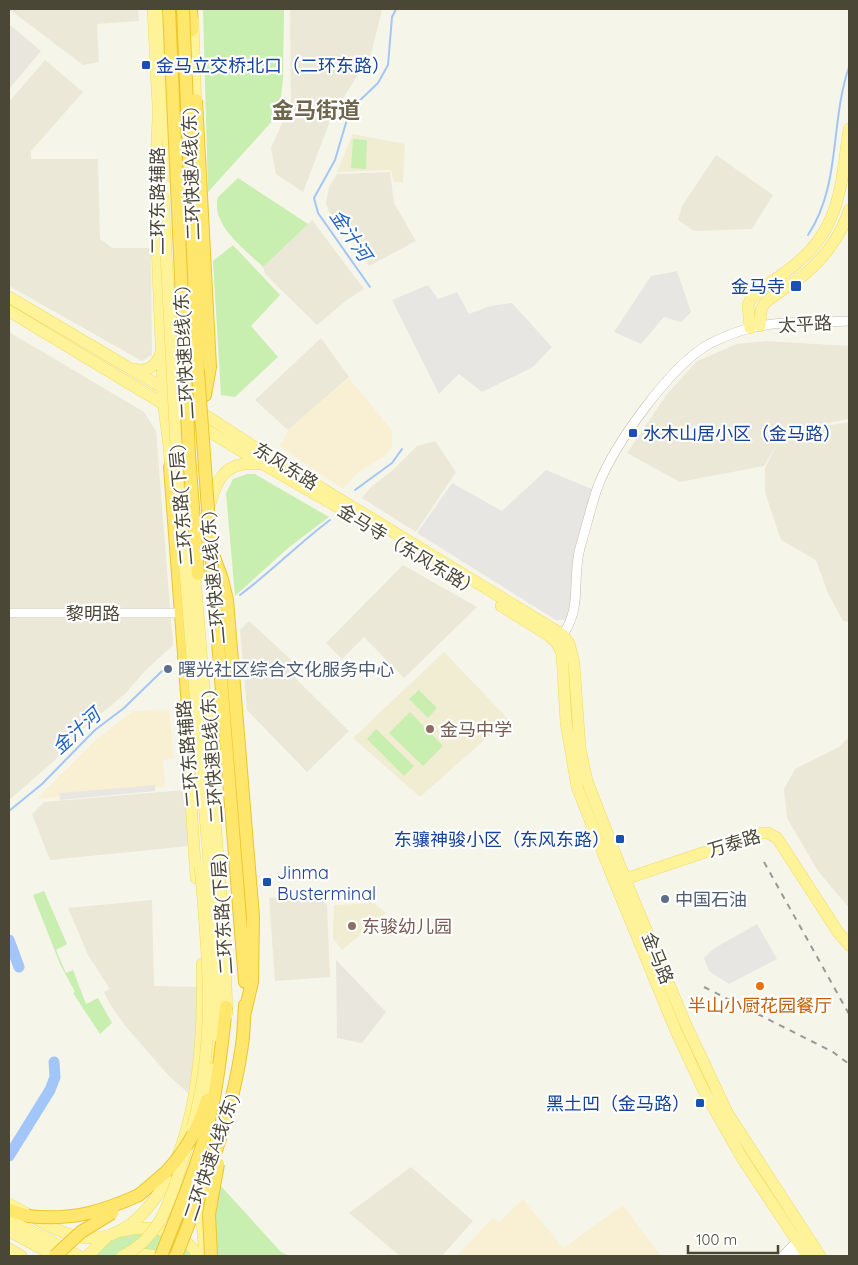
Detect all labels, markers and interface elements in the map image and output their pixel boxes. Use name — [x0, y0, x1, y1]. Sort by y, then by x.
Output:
place label: 金马立交桥北口（二环东路） — [156, 54, 390, 77]
marker: 金马立交桥北口（二环东路） — [140, 59, 152, 71]
district label: 金马街道 — [272, 96, 360, 124]
street label: 二环快速A线(东) — [177, 107, 205, 241]
street label: 二环东路辅路 — [146, 147, 169, 255]
water label: 金汁河 — [325, 205, 379, 269]
place label: 金马寺 — [731, 275, 785, 298]
marker: 金马寺 — [789, 279, 803, 293]
street label: 二环快速B线(东) — [169, 286, 199, 420]
street label: 太平路 — [777, 311, 833, 337]
place label: 水木山居小区（金马路） — [643, 422, 841, 445]
marker: 水木山居小区（金马路） — [627, 427, 639, 439]
street label: 东风东路 — [249, 437, 323, 495]
street label: 二环东路(下层) — [164, 443, 198, 567]
street label: 金马寺（东风东路） — [334, 498, 484, 602]
street label: 二环快速A线(东) — [196, 511, 230, 645]
street label: 黎明路 — [66, 602, 120, 625]
place label: 曙光社区综合文化服务中心 — [178, 658, 394, 681]
marker: 曙光社区综合文化服务中心 — [162, 663, 174, 675]
street label: 二环快速B线(东) — [196, 690, 228, 824]
street label: 二环东路辅路 — [172, 699, 204, 809]
water label: 金汁河 — [47, 700, 108, 759]
place label: 金马中学 — [440, 718, 512, 741]
marker: 金马中学 — [424, 723, 436, 735]
street label: 万泰路 — [705, 824, 763, 862]
place label: 东骧神骏小区（东风东路） — [394, 828, 610, 851]
marker: 东骧神骏小区（东风东路） — [614, 833, 626, 845]
street label: 二环东路(下层) — [206, 853, 238, 975]
place label: Jinma Busterminal — [277, 861, 376, 905]
marker: Jinma Busterminal — [261, 876, 273, 888]
place label: 中国石油 — [675, 888, 747, 911]
marker: 中国石油 — [659, 893, 671, 905]
place label: 东骏幼儿园 — [362, 915, 452, 938]
marker: 东骏幼儿园 — [346, 920, 358, 932]
street label: 金马路 — [637, 929, 679, 987]
marker: 半山小厨花园餐厅 — [754, 980, 766, 992]
place label: 半山小厨花园餐厅 — [688, 994, 832, 1017]
street label: 二环快速A线(东) — [178, 1090, 244, 1224]
place label: 黑土凹（金马路） — [546, 1092, 690, 1115]
marker: 黑土凹（金马路） — [694, 1097, 706, 1109]
scale bar — [688, 1222, 778, 1254]
text: 100 m — [696, 1230, 737, 1249]

